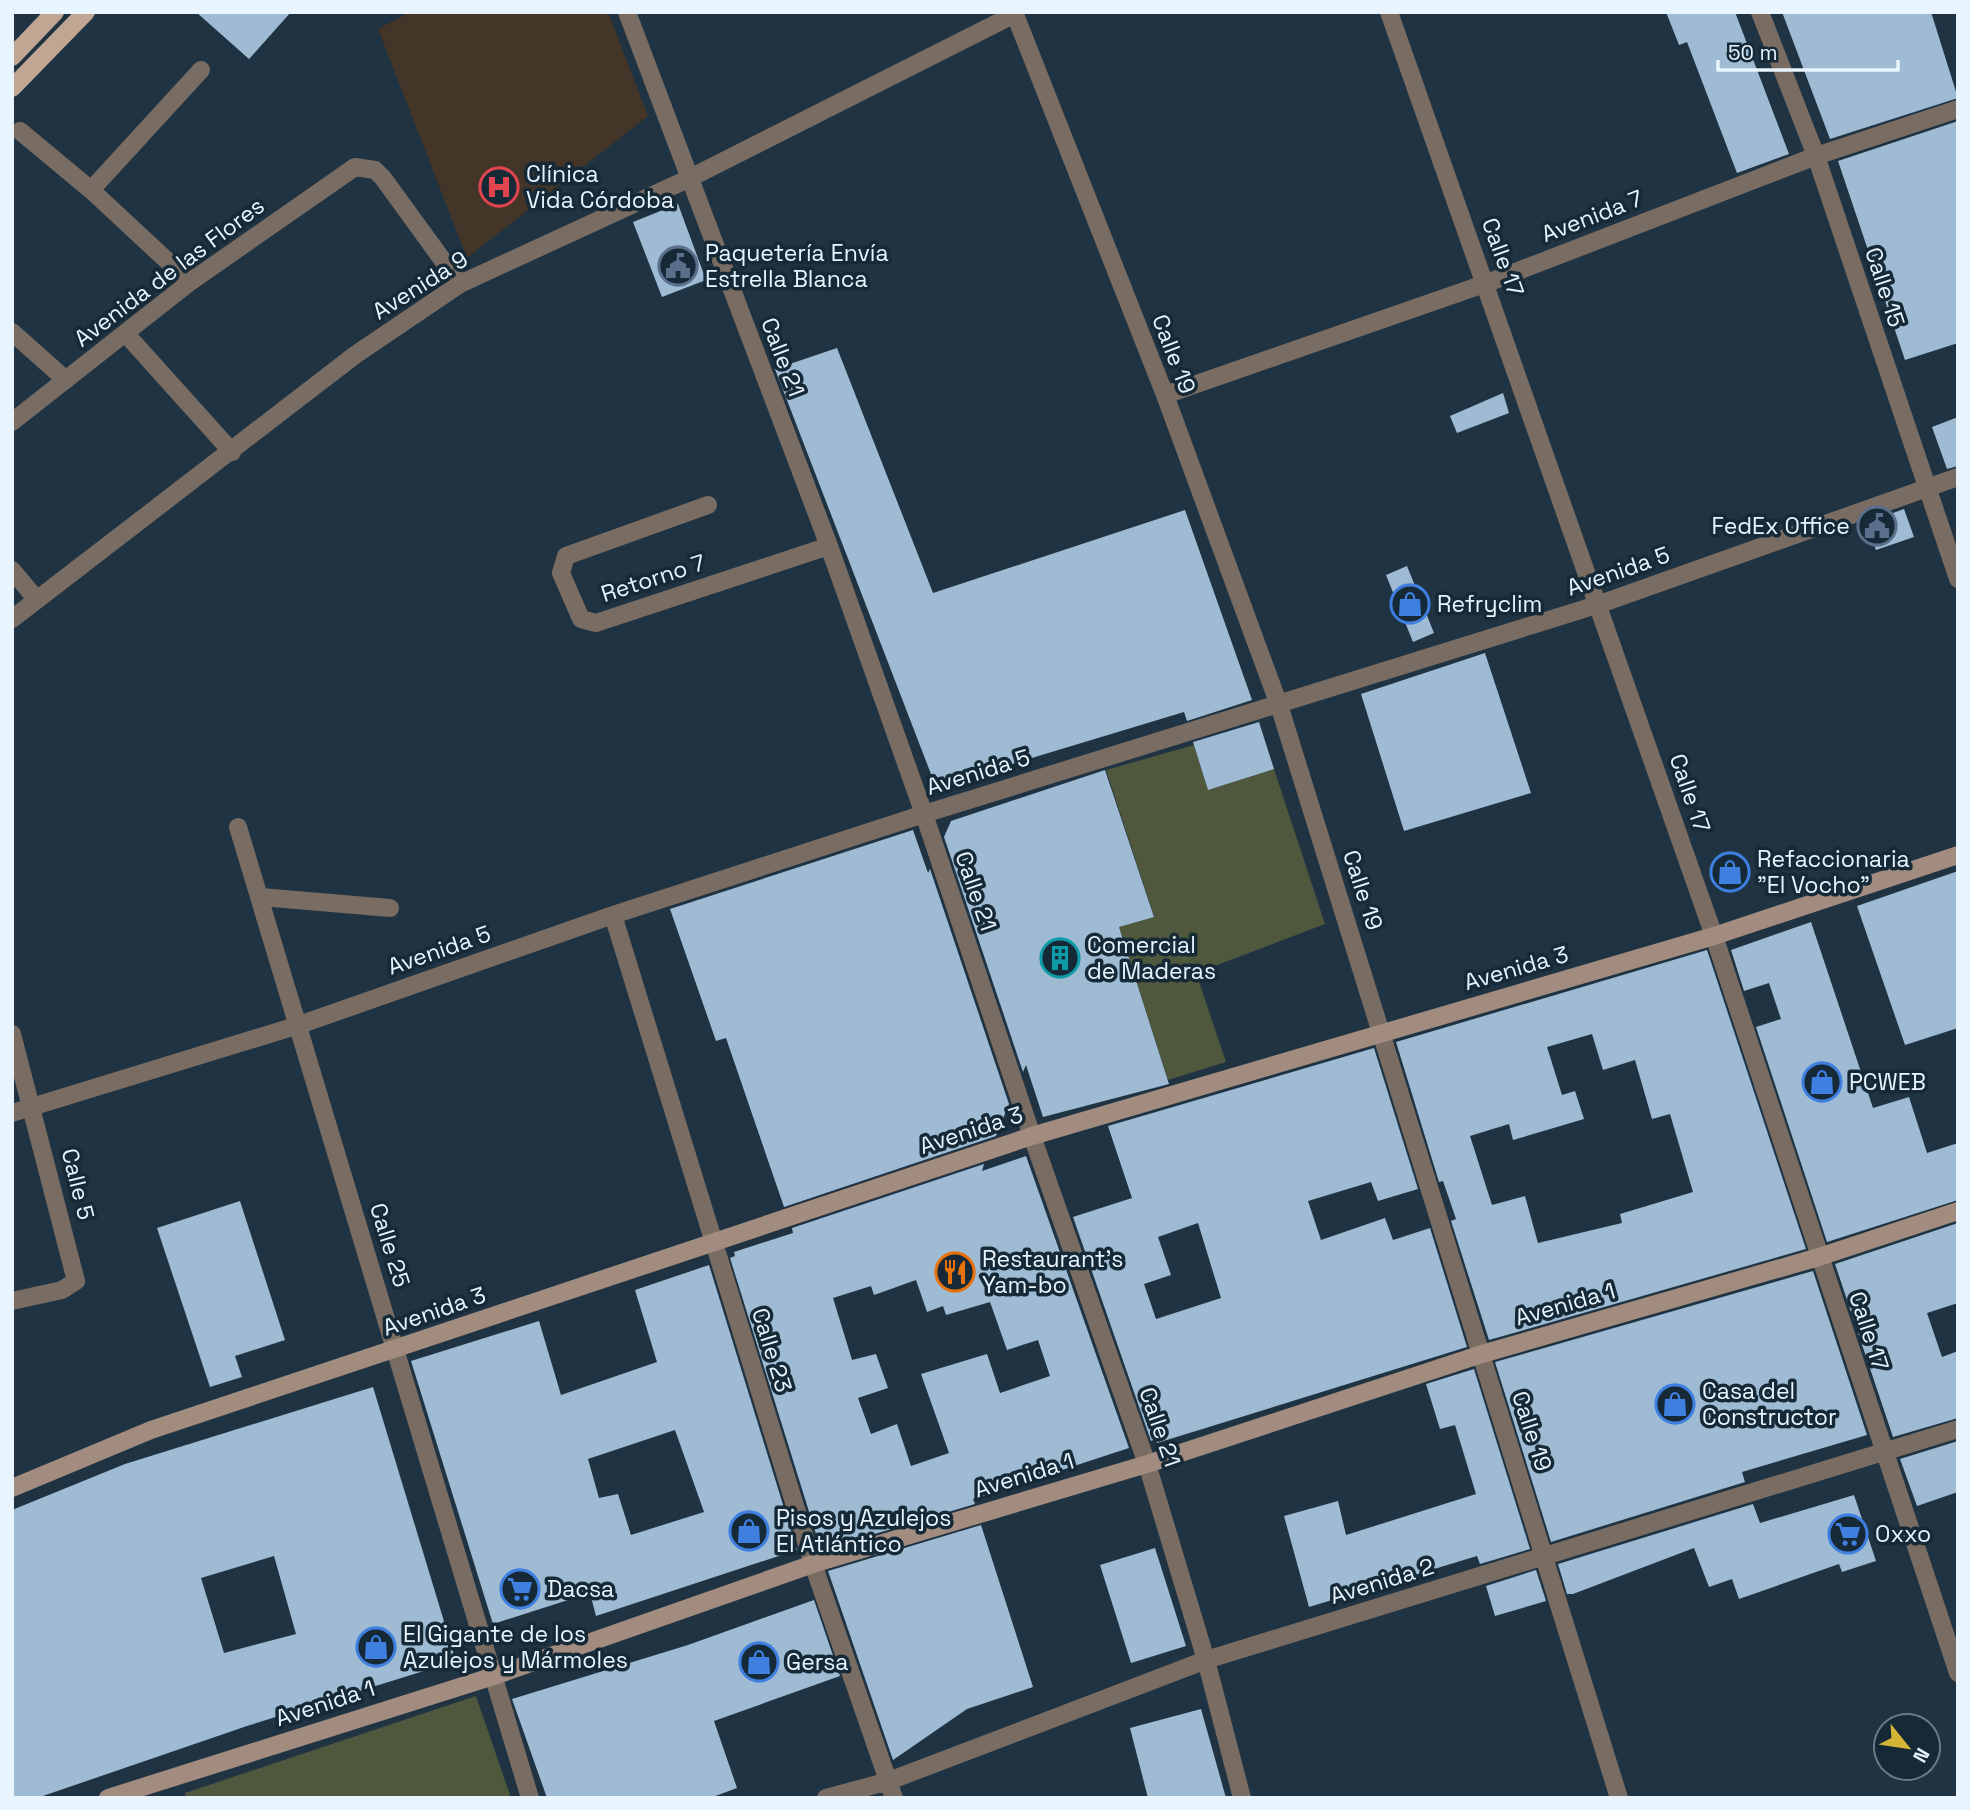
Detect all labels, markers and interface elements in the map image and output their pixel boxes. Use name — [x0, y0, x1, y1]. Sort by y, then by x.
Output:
scale bar — [1718, 28, 1898, 72]
text: 50 m — [1728, 39, 1778, 66]
place label: Clínica Vida Córdoba — [526, 159, 674, 215]
hospital icon: Clínica Vida Córdoba — [478, 166, 520, 208]
street label: Avenida 7 — [1537, 183, 1647, 249]
street label: Avenida de las Flores — [68, 191, 270, 353]
street label: Calle 17 — [1475, 214, 1531, 300]
place label: Paquetería Envía Estrella Blanca — [705, 238, 889, 294]
street label: Calle 15 — [1858, 243, 1912, 331]
street label: Avenida 9 — [367, 244, 473, 326]
public building icon: Paquetería Envía Estrella Blanca — [657, 245, 699, 287]
street label: Calle 19 — [1145, 310, 1203, 398]
street label: Calle 21 — [754, 313, 812, 401]
public building icon: FedEx Office — [1856, 505, 1898, 547]
place label: FedEx Office — [1711, 511, 1850, 541]
street label: Avenida 5 — [1562, 539, 1674, 603]
street label: Retorno 7 — [597, 547, 709, 609]
shop icon: Refryclim — [1389, 583, 1431, 625]
place label: Refryclim — [1437, 589, 1542, 619]
street label: Avenida 5 — [922, 742, 1034, 802]
street label: Calle 17 — [1663, 750, 1717, 836]
place label: Refaccionaria "El Vocho" — [1757, 844, 1910, 900]
street label: Calle 19 — [1336, 846, 1390, 934]
street label: Calle 21 — [948, 847, 1004, 935]
shop icon: Refaccionaria "El Vocho" — [1709, 851, 1751, 893]
street label: Avenida 5 — [383, 918, 495, 982]
place label: Comercial de Maderas — [1087, 930, 1216, 986]
building icon: Comercial de Maderas — [1039, 937, 1081, 979]
street label: Avenida 3 — [1460, 939, 1572, 997]
shop icon: PCWEB — [1801, 1061, 1843, 1103]
place label: PCWEB — [1849, 1067, 1926, 1097]
street label: Avenida 3 — [915, 1099, 1027, 1161]
street label: Calle 5 — [55, 1145, 101, 1223]
street label: Calle 25 — [363, 1199, 417, 1291]
place label: Restaurant's Yam-bo — [982, 1244, 1123, 1300]
restaurant icon: Restaurant's Yam-bo — [934, 1251, 976, 1293]
street label: Avenida 1 — [1511, 1275, 1619, 1333]
street label: Avenida 3 — [378, 1279, 490, 1343]
street label: Calle 17 — [1842, 1288, 1896, 1374]
street label: Calle 23 — [745, 1304, 799, 1396]
place label: Casa del Constructor — [1702, 1376, 1837, 1432]
street label: Calle 21 — [1132, 1383, 1188, 1471]
shop icon: Casa del Constructor — [1654, 1383, 1696, 1425]
street label: Calle 19 — [1505, 1387, 1559, 1475]
street label: Avenida 1 — [970, 1446, 1078, 1504]
place label: Pisos y Azulejos El Atlántico — [776, 1503, 951, 1559]
shop icon: Pisos y Azulejos El Atlántico — [728, 1510, 770, 1552]
supermarket icon: Oxxo — [1827, 1513, 1869, 1555]
place label: Oxxo — [1875, 1519, 1931, 1549]
street label: Avenida 2 — [1326, 1551, 1438, 1611]
supermarket icon: Dacsa — [499, 1568, 541, 1610]
place label: Dacsa — [547, 1574, 614, 1604]
place label: El Gigante de los Azulejos y Mármoles — [403, 1619, 628, 1675]
shop icon: El Gigante de los Azulejos y Mármoles — [355, 1626, 397, 1668]
shop icon: Gersa — [738, 1641, 780, 1683]
place label: Gersa — [786, 1647, 849, 1677]
street label: Avenida 1 — [271, 1673, 379, 1733]
north arrow — [1872, 1712, 1942, 1782]
text: N — [1907, 1743, 1935, 1767]

